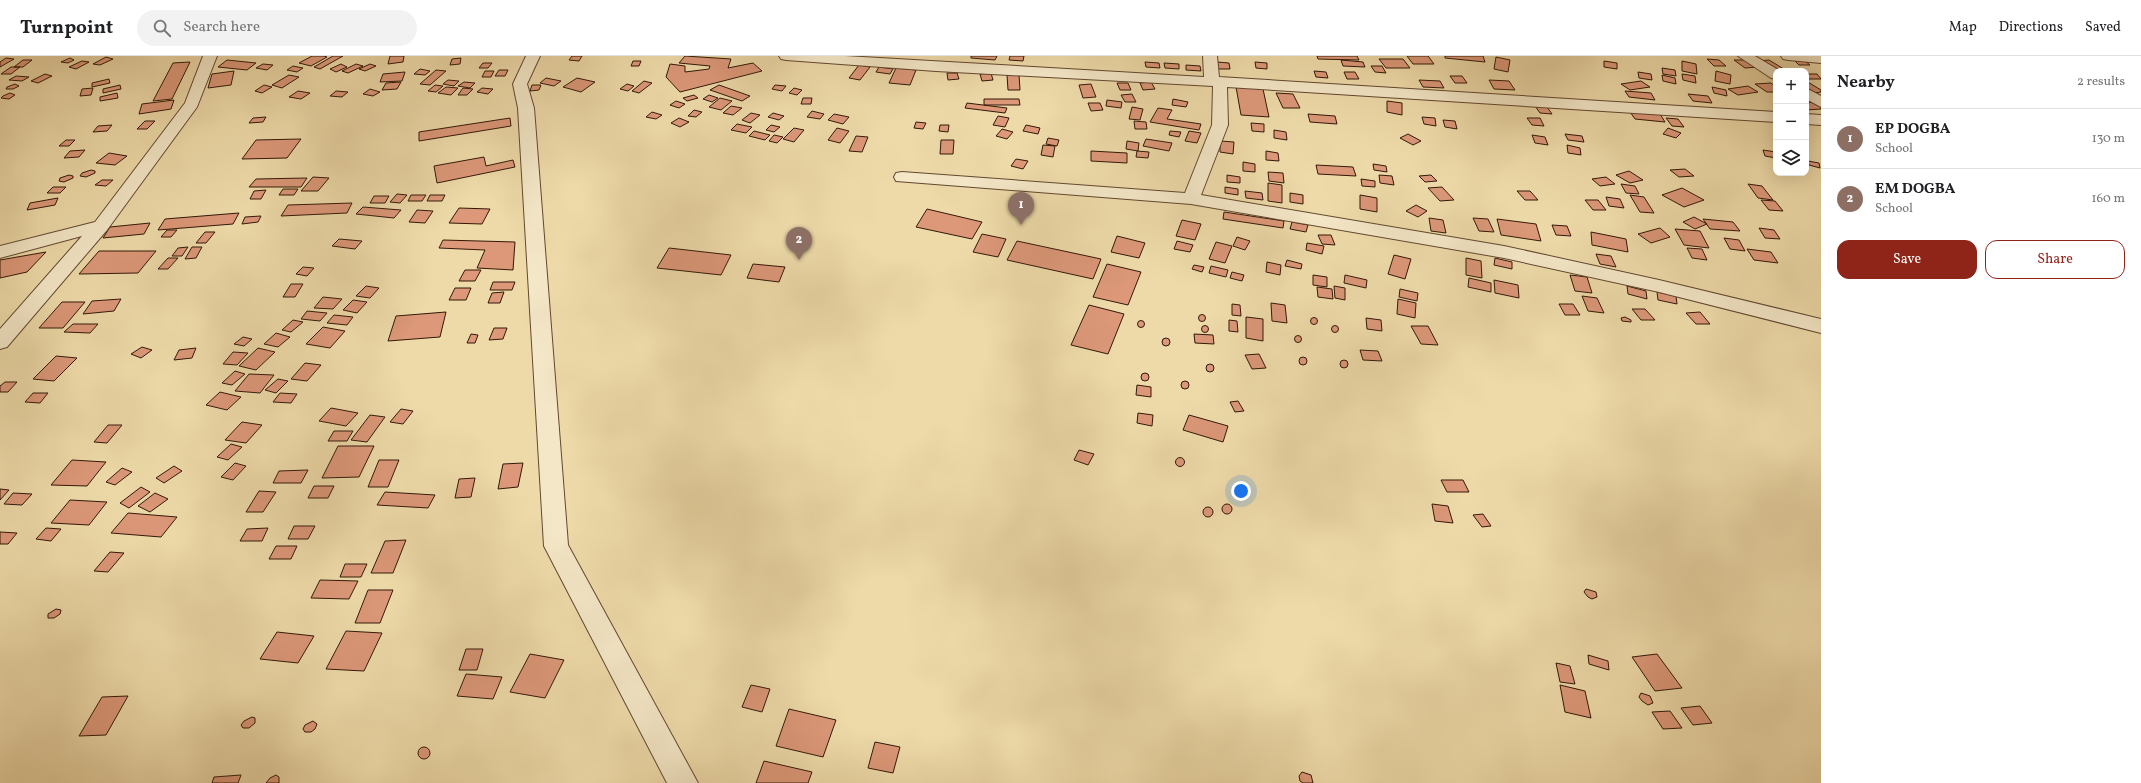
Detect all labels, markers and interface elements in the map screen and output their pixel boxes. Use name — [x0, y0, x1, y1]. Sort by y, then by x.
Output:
search box — [137, 10, 417, 46]
text: Turnpoint — [20, 15, 113, 41]
icon: search — [151, 17, 173, 39]
text: Search here — [183, 17, 260, 38]
text: Map — [1949, 18, 1977, 37]
text: Directions — [1999, 18, 2063, 37]
text: Saved — [2085, 18, 2121, 37]
map controls — [1773, 68, 1809, 176]
button: + — [1773, 68, 1809, 104]
text: Nearby — [1837, 71, 1895, 94]
text: 2 results — [2077, 73, 2125, 91]
button: − — [1773, 104, 1809, 140]
text: EP DOGBA — [1875, 119, 1950, 140]
text: 1 — [1847, 130, 1853, 148]
text: 130 m — [2092, 130, 2125, 148]
button: layers — [1773, 140, 1809, 176]
text: School — [1875, 140, 1913, 158]
text: EM DOGBA — [1875, 179, 1955, 200]
text: 2 — [1847, 190, 1853, 208]
text: 160 m — [2091, 190, 2125, 208]
pin: 1 — [1008, 192, 1034, 225]
text: School — [1875, 200, 1913, 218]
pin: 2 — [786, 227, 812, 260]
button: Save — [1837, 240, 1977, 279]
button: Share — [1985, 240, 2125, 279]
your location — [1231, 481, 1251, 501]

